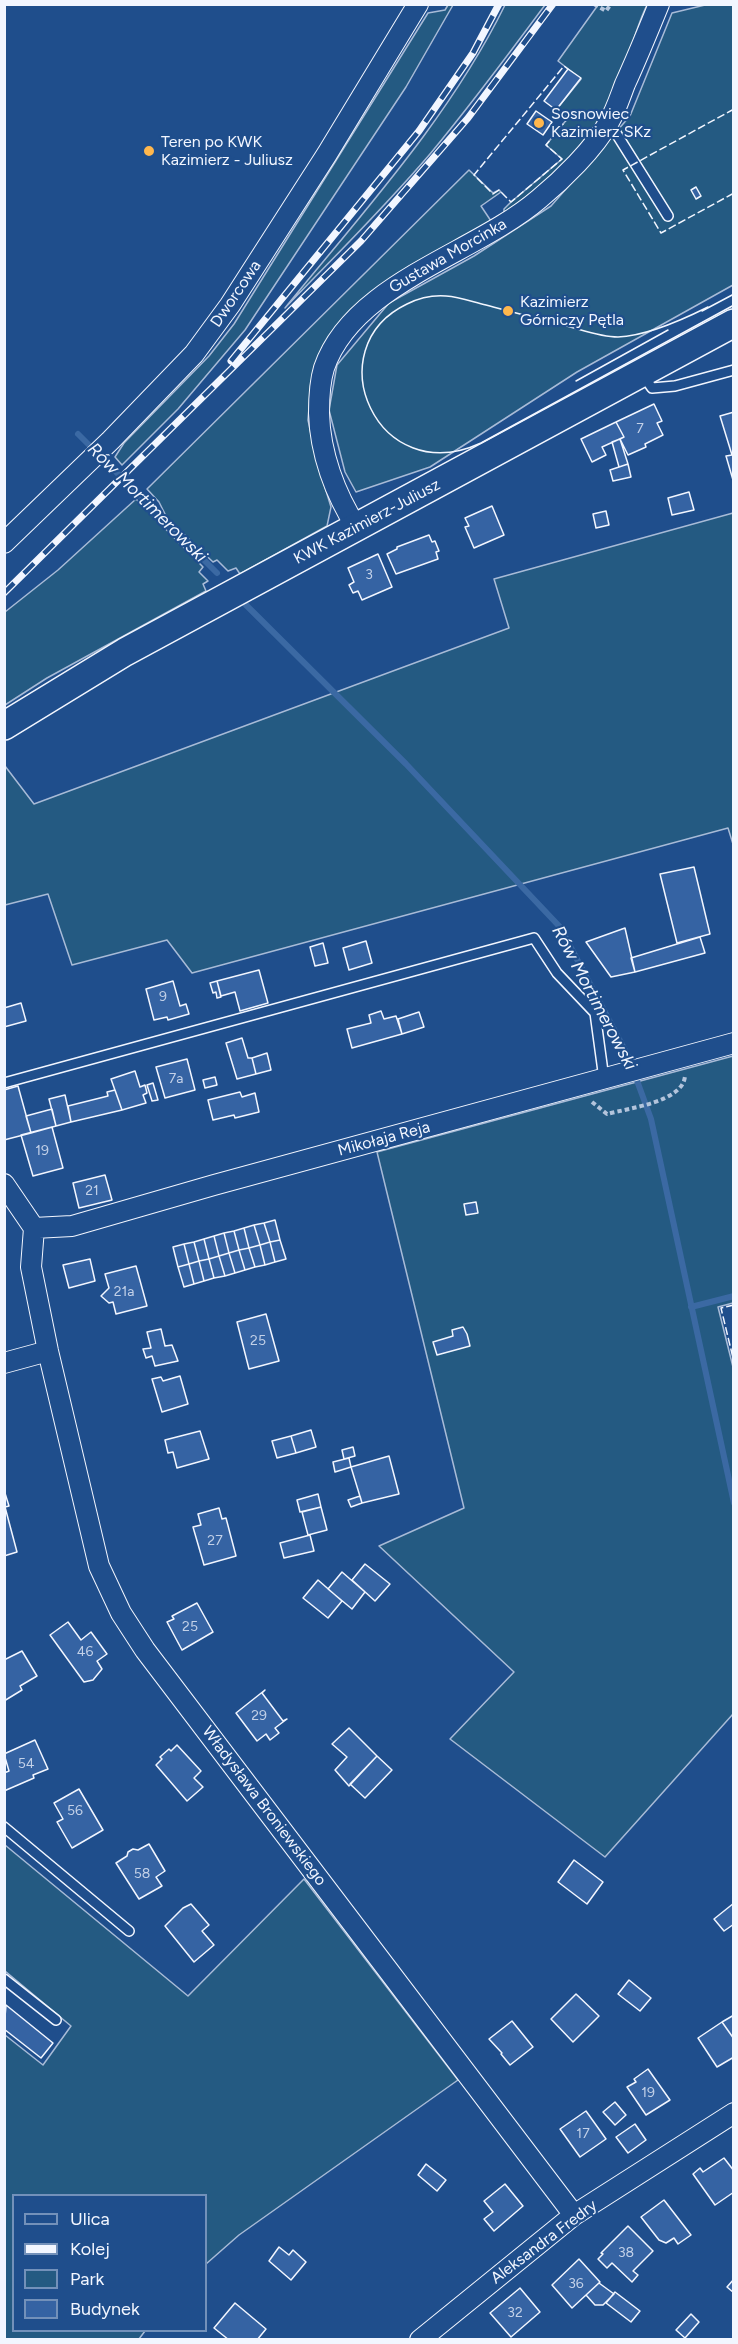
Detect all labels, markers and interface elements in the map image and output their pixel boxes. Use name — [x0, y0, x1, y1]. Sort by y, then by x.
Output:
place label: Sosnowiec Kazimierz SKz — [551, 104, 651, 142]
marker: Sosnowiec Kazimierz SKz — [532, 116, 546, 130]
place label: Teren po KWK Kazimierz - Juliusz — [161, 132, 293, 170]
marker: Teren po KWK Kazimierz - Juliusz — [142, 144, 156, 158]
street label: Gustawa Morcinka — [386, 215, 510, 297]
street label: Dworcowa — [207, 257, 265, 331]
place label: Kazimierz Górniczy Pętla — [520, 292, 624, 330]
marker: Kazimierz Górniczy Pętla — [501, 304, 515, 318]
house number: 7 — [636, 421, 644, 437]
water label: Rów Mortimerowski — [83, 439, 211, 567]
street label: KWK Kazimierz-Juliusz — [291, 475, 443, 569]
house number: 3 — [365, 567, 373, 583]
water label: Rów Mortimerowski — [547, 922, 641, 1074]
house number: 9 — [159, 989, 167, 1005]
house number: 7a — [169, 1071, 183, 1087]
street label: Mikołaja Reja — [336, 1118, 432, 1160]
house number: 19 — [35, 1143, 49, 1159]
house number: 21 — [85, 1183, 99, 1199]
house number: 21a — [114, 1284, 134, 1300]
house number: 25 — [250, 1333, 266, 1349]
house number: 27 — [207, 1533, 223, 1549]
house number: 25 — [182, 1619, 198, 1635]
house number: 46 — [77, 1644, 93, 1660]
house number: 29 — [251, 1708, 267, 1724]
street label: Władysława Broniewskiego — [198, 1722, 330, 1890]
house number: 54 — [18, 1756, 34, 1772]
house number: 56 — [67, 1803, 83, 1819]
house number: 58 — [134, 1866, 150, 1882]
house number: 19 — [641, 2085, 655, 2101]
house number: 17 — [576, 2126, 590, 2142]
legend — [12, 2194, 207, 2332]
street label: Aleksandra Fredry — [487, 2196, 601, 2288]
text: Ulica — [70, 2208, 110, 2230]
text: Kolej — [70, 2238, 110, 2260]
house number: 38 — [618, 2245, 634, 2261]
text: Park — [70, 2268, 104, 2290]
house number: 36 — [568, 2276, 584, 2292]
text: Budynek — [70, 2298, 140, 2320]
house number: 32 — [507, 2305, 523, 2321]

